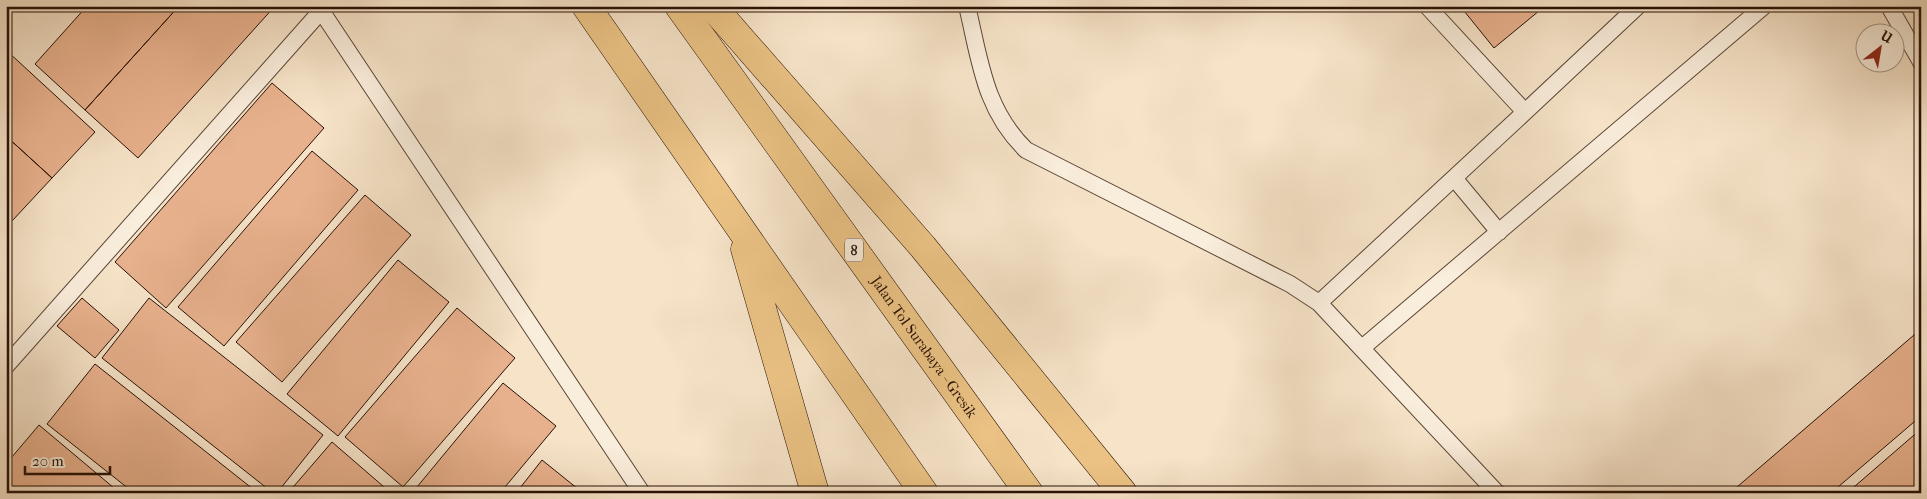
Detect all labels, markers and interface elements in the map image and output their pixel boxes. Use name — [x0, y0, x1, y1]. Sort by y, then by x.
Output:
north arrow — [1854, 22, 1904, 72]
text: U — [1877, 27, 1896, 47]
road number: 8 — [845, 238, 863, 262]
street label: Jalan Tol Surabaya - Gresik — [867, 272, 981, 422]
scale bar — [25, 444, 110, 476]
text: 20 m — [32, 452, 64, 470]

